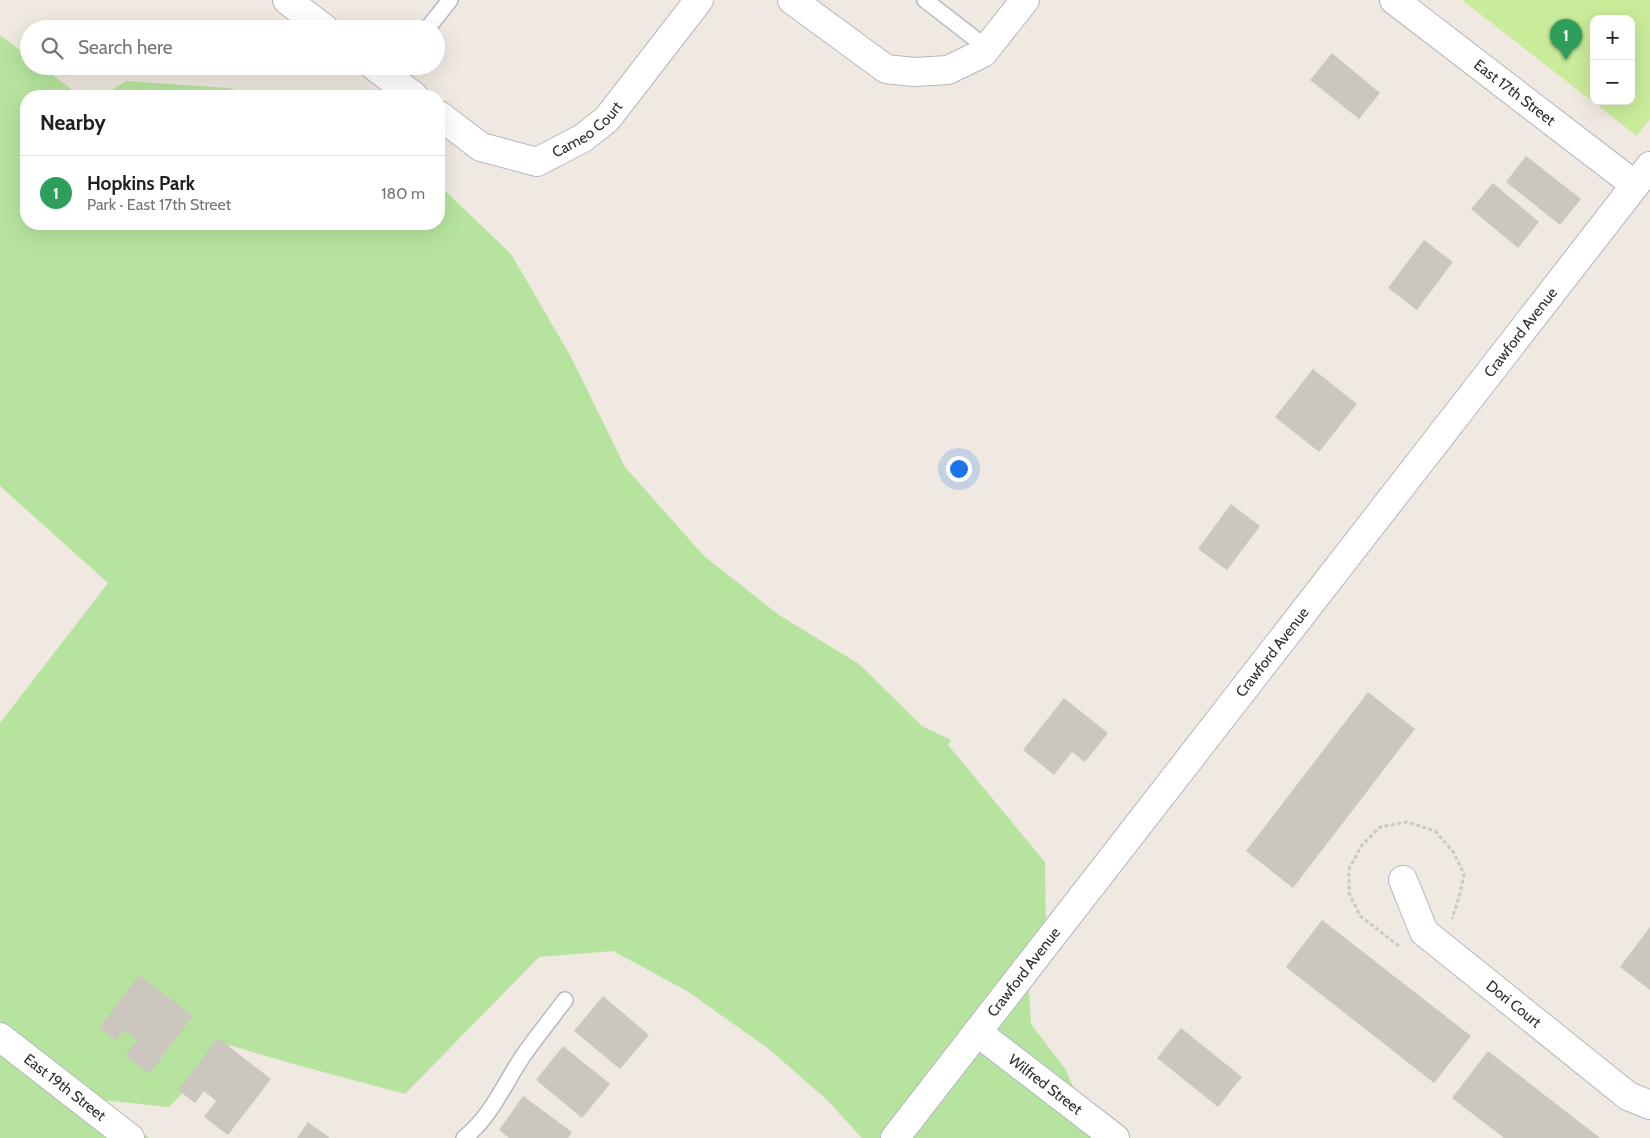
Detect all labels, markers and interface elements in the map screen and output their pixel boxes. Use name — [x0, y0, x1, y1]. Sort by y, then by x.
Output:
map controls — [1590, 15, 1635, 105]
button: + — [1590, 15, 1635, 60]
pin: 1 — [1550, 19, 1582, 60]
search box — [20, 20, 445, 75]
icon: search — [38, 34, 66, 62]
text: Search here — [78, 36, 172, 59]
street label: East 17th Street — [1470, 56, 1559, 129]
button: − — [1590, 60, 1635, 105]
street label: Cameo Court — [549, 98, 626, 162]
text: Nearby — [40, 110, 106, 135]
text: Hopkins Park — [87, 172, 195, 195]
text: 1 — [53, 184, 59, 203]
text: 180 m — [381, 184, 425, 203]
text: Park · East 17th Street — [87, 195, 231, 214]
street label: Crawford Avenue — [1480, 284, 1561, 381]
your location — [946, 456, 972, 482]
street label: Crawford Avenue — [1232, 604, 1313, 701]
street label: Crawford Avenue — [983, 923, 1064, 1021]
street label: Dori Court — [1482, 977, 1545, 1031]
street label: East 19th Street — [20, 1050, 109, 1125]
street label: Wilfred Street — [1005, 1050, 1086, 1118]

